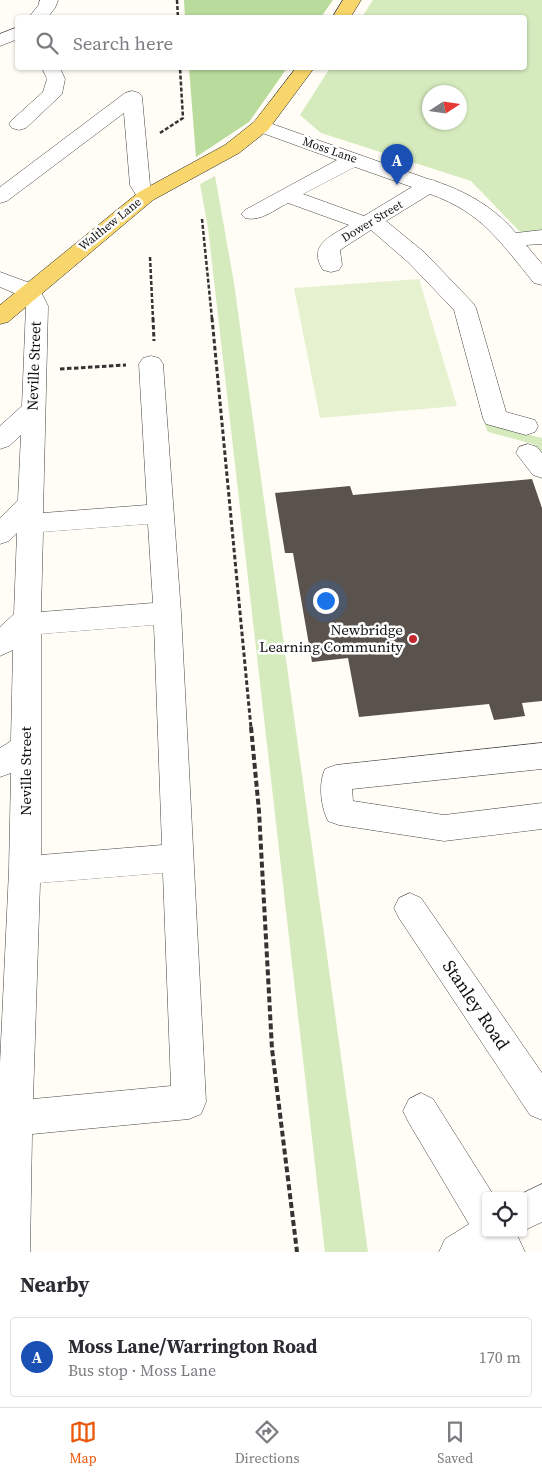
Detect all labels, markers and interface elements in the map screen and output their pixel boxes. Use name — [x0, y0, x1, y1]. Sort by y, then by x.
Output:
search box — [15, 15, 527, 70]
icon: search — [33, 29, 61, 57]
text: Search here — [73, 30, 173, 56]
north arrow — [422, 85, 467, 130]
street label: Moss Lane — [300, 133, 360, 167]
pin: A — [381, 144, 413, 185]
street label: Walthew Lane — [75, 194, 145, 254]
street label: Dower Street — [338, 196, 406, 246]
street label: Neville Street — [21, 321, 46, 411]
your location — [313, 588, 339, 614]
place label: Newbridge Learning Community — [259, 619, 403, 657]
marker: Newbridge Learning Community — [407, 633, 419, 645]
street label: Neville Street — [15, 726, 36, 816]
street label: Stanley Road — [437, 955, 516, 1055]
map controls — [482, 1192, 527, 1237]
button: locate — [482, 1192, 527, 1237]
text: Nearby — [20, 1270, 90, 1299]
text: Moss Lane/Warrington Road — [68, 1333, 317, 1359]
text: A — [32, 1346, 42, 1368]
text: 170 m — [479, 1346, 521, 1368]
text: Bus stop · Moss Lane — [68, 1359, 216, 1381]
tab: Map — [69, 1418, 97, 1468]
tab: Directions — [235, 1418, 299, 1468]
tab: Saved — [437, 1418, 473, 1468]

